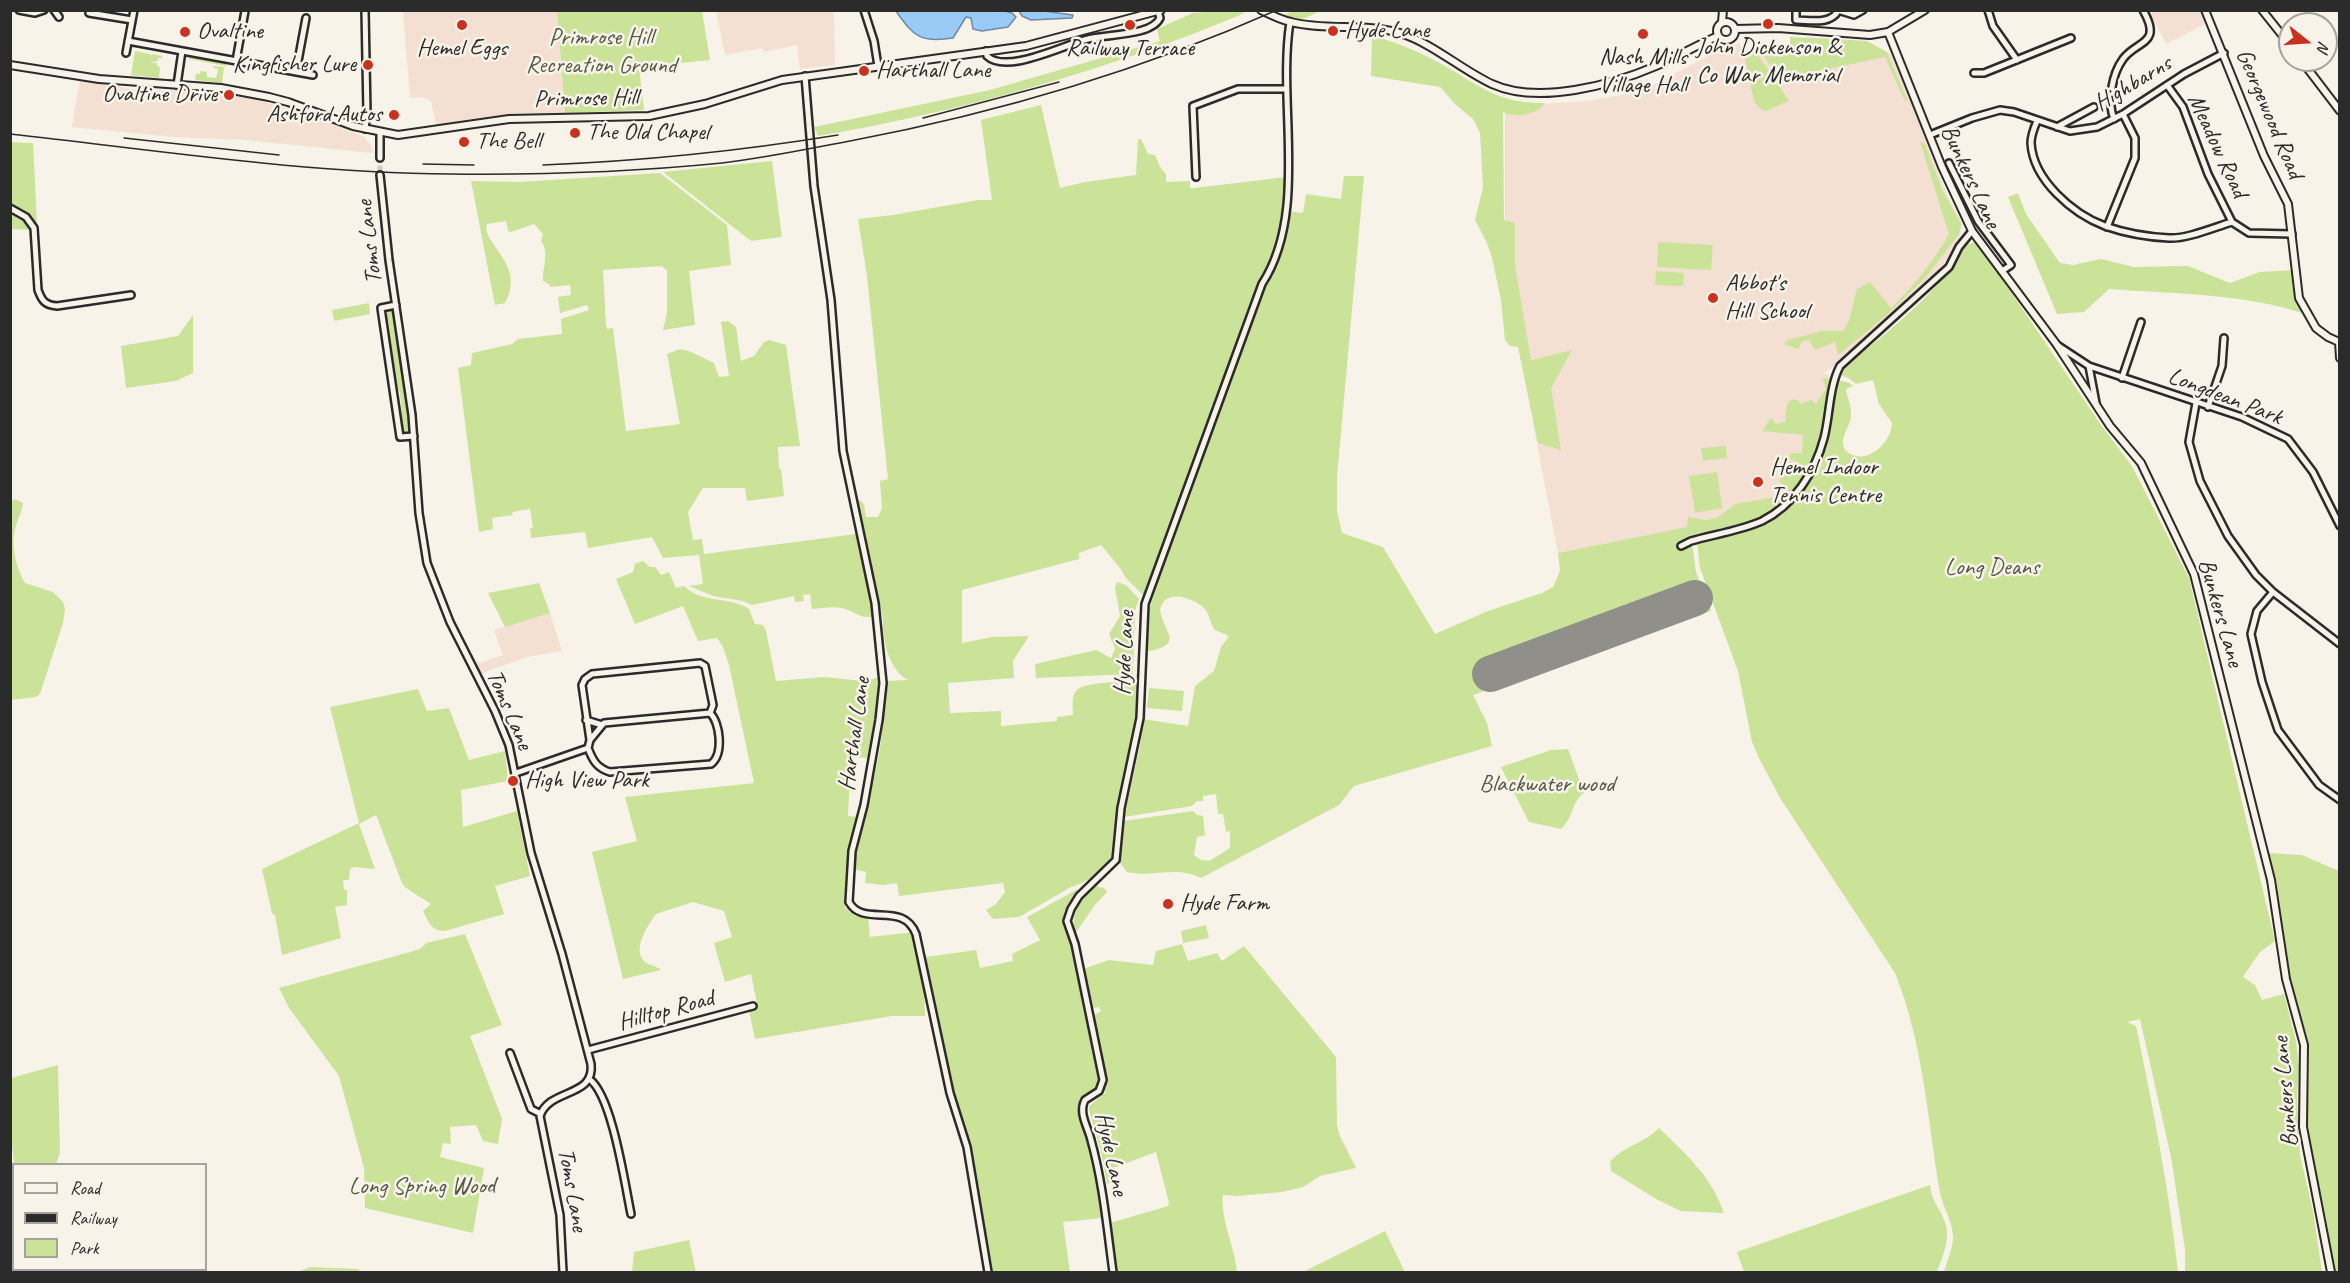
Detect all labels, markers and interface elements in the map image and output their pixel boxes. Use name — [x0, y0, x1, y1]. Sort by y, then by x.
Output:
north arrow — [2278, 12, 2338, 72]
place label: Hyde Lane — [1345, 17, 1429, 45]
marker: John Dickenson & Co War Memorial — [1761, 17, 1775, 31]
place label: Ovaltine — [197, 18, 263, 46]
marker: Hemel Eggs — [455, 18, 469, 32]
marker: Railway Terrace — [1123, 18, 1137, 32]
park label: Primrose Hill Recreation Ground — [526, 24, 676, 80]
marker: Hyde Lane — [1326, 24, 1340, 38]
marker: Ovaltine — [178, 25, 192, 39]
marker: Nash Mills Village Hall — [1636, 27, 1650, 41]
place label: John Dickenson & Co War Memorial — [1696, 34, 1840, 90]
place label: Hemel Eggs — [417, 35, 507, 63]
place label: Railway Terrace — [1066, 35, 1194, 63]
text: N — [2312, 39, 2334, 54]
place label: Nash Mills Village Hall — [1599, 44, 1687, 100]
street label: Georgewood Road — [2229, 45, 2309, 183]
street label: Highbarns — [2089, 50, 2177, 118]
place label: Kingfisher Lure — [233, 51, 356, 79]
place label: Harthall Lane — [876, 57, 990, 85]
marker: Kingfisher Lure — [361, 58, 375, 72]
marker: Harthall Lane — [857, 64, 871, 78]
place label: Ovaltine Drive — [102, 81, 217, 109]
street label: Primrose Hill — [534, 84, 638, 114]
marker: Ovaltine Drive — [222, 88, 236, 102]
street label: Meadow Road — [2180, 90, 2254, 202]
place label: Ashford Autos — [266, 101, 382, 129]
marker: Ashford Autos — [387, 108, 401, 122]
place label: The Old Chapel — [587, 119, 709, 147]
street label: Bunkers Lane — [1934, 121, 2006, 233]
marker: The Old Chapel — [568, 126, 582, 140]
place label: The Bell — [476, 128, 541, 156]
marker: The Bell — [457, 135, 471, 149]
street label: Toms Lane — [351, 199, 389, 285]
place label: Abbot's Hill School — [1725, 270, 1809, 326]
marker: Abbot's Hill School — [1706, 291, 1720, 305]
street label: Longdean Park — [2164, 362, 2286, 432]
place label: Hemel Indoor Tennis Centre — [1770, 454, 1881, 510]
marker: Hemel Indoor Tennis Centre — [1751, 475, 1765, 489]
park label: Long Deans — [1945, 554, 2039, 582]
street label: Bunkers Lane — [2191, 556, 2249, 670]
street label: Hyde Lane — [1108, 610, 1142, 696]
street label: Toms Lane — [479, 666, 539, 754]
street label: Harthall Lane — [833, 675, 877, 793]
place label: High View Park — [525, 767, 649, 795]
park label: Blackwater wood — [1479, 771, 1615, 799]
marker: High View Park — [506, 774, 520, 788]
place label: Hyde Farm — [1180, 890, 1269, 918]
marker: Hyde Farm — [1161, 897, 1175, 911]
street label: Hilltop Road — [615, 984, 717, 1038]
street label: Bunkers Lane — [2267, 1036, 2305, 1148]
street label: Hyde Lane — [1088, 1110, 1134, 1198]
street label: Toms Lane — [551, 1146, 593, 1234]
legend — [12, 1163, 207, 1271]
park label: Long Spring Wood — [349, 1173, 495, 1201]
text: Road — [70, 1177, 100, 1199]
text: Railway — [70, 1207, 117, 1229]
text: Park — [70, 1237, 99, 1259]

